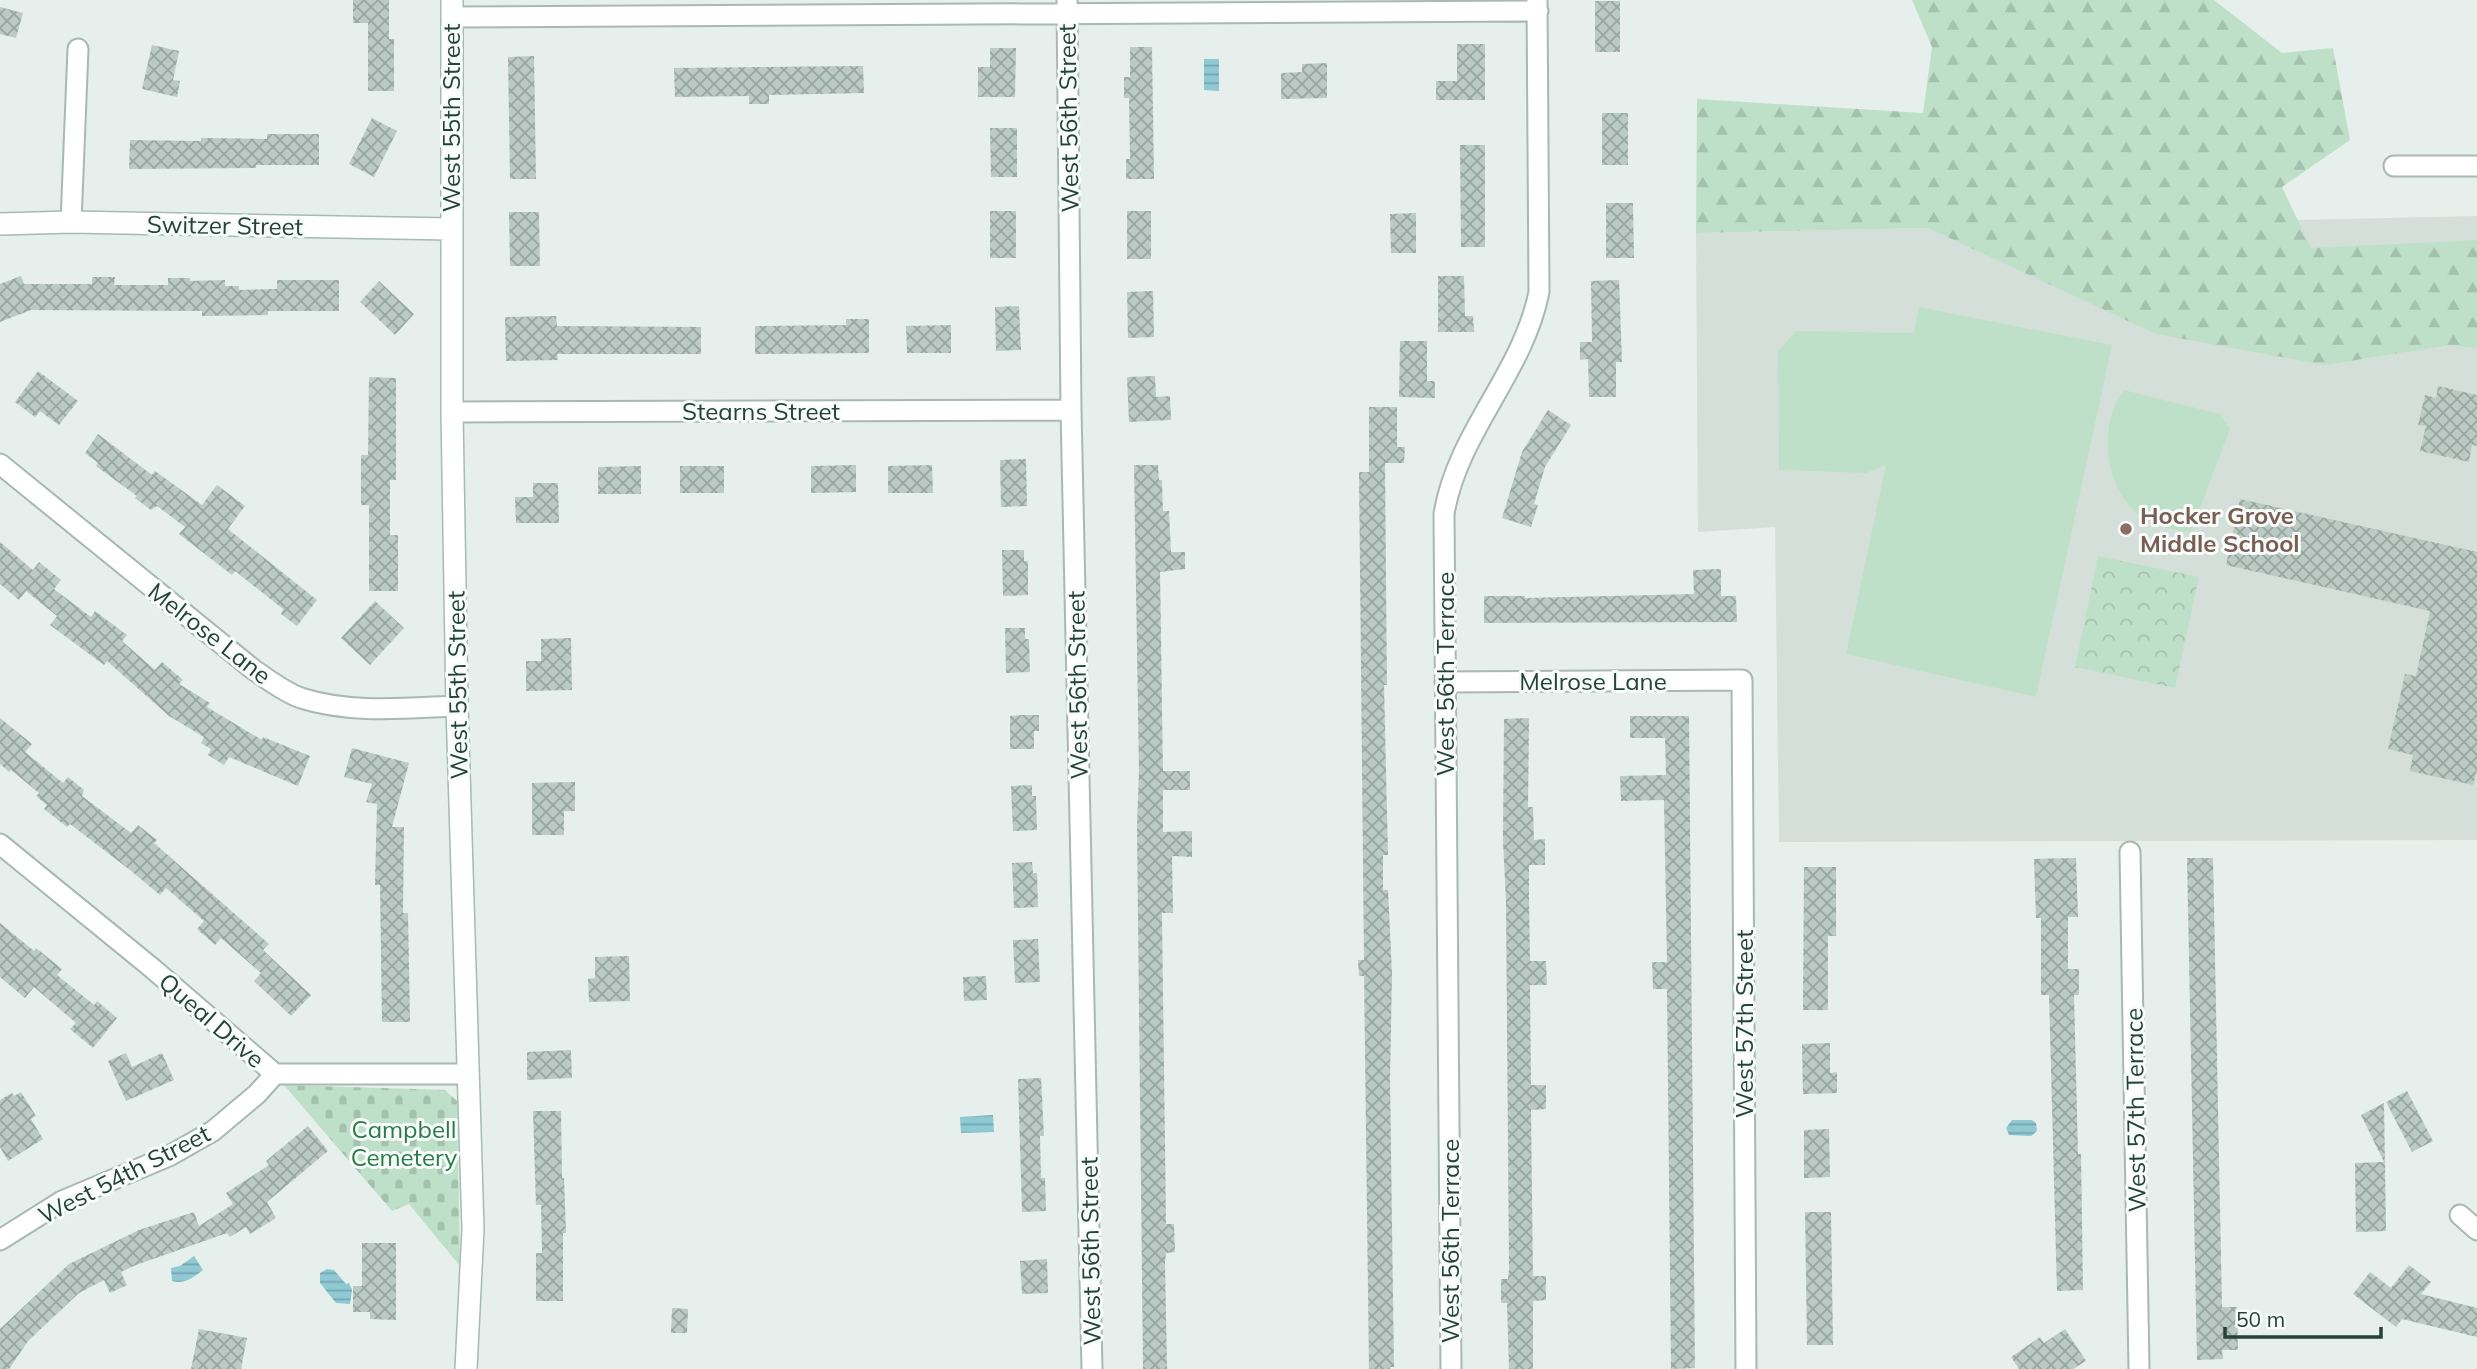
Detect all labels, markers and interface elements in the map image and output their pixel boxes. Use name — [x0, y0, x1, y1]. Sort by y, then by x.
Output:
street label: West 56th Street — [1051, 23, 1085, 213]
street label: West 55th Street — [436, 24, 466, 212]
street label: Switzer Street — [147, 209, 303, 241]
street label: Stearns Street — [682, 396, 840, 426]
place label: Hocker Grove Middle School — [2140, 500, 2300, 558]
marker: Hocker Grove Middle School — [2118, 521, 2134, 537]
street label: West 56th Terrace — [1430, 572, 1460, 776]
street label: Melrose Lane — [143, 576, 277, 690]
street label: West 55th Street — [440, 590, 474, 780]
street label: West 56th Street — [1060, 590, 1094, 780]
street label: Melrose Lane — [1519, 666, 1667, 696]
street label: West 57th Street — [1729, 930, 1759, 1118]
street label: Queal Drive — [153, 966, 271, 1074]
street label: West 57th Terrace — [2118, 1008, 2152, 1212]
park label: Campbell Cemetery — [351, 1114, 457, 1172]
street label: West 54th Street — [33, 1118, 215, 1230]
street label: West 56th Terrace — [1435, 1139, 1465, 1343]
street label: West 56th Street — [1073, 1156, 1107, 1346]
scale bar — [2225, 1296, 2381, 1340]
text: 50 m — [2236, 1306, 2285, 1332]

